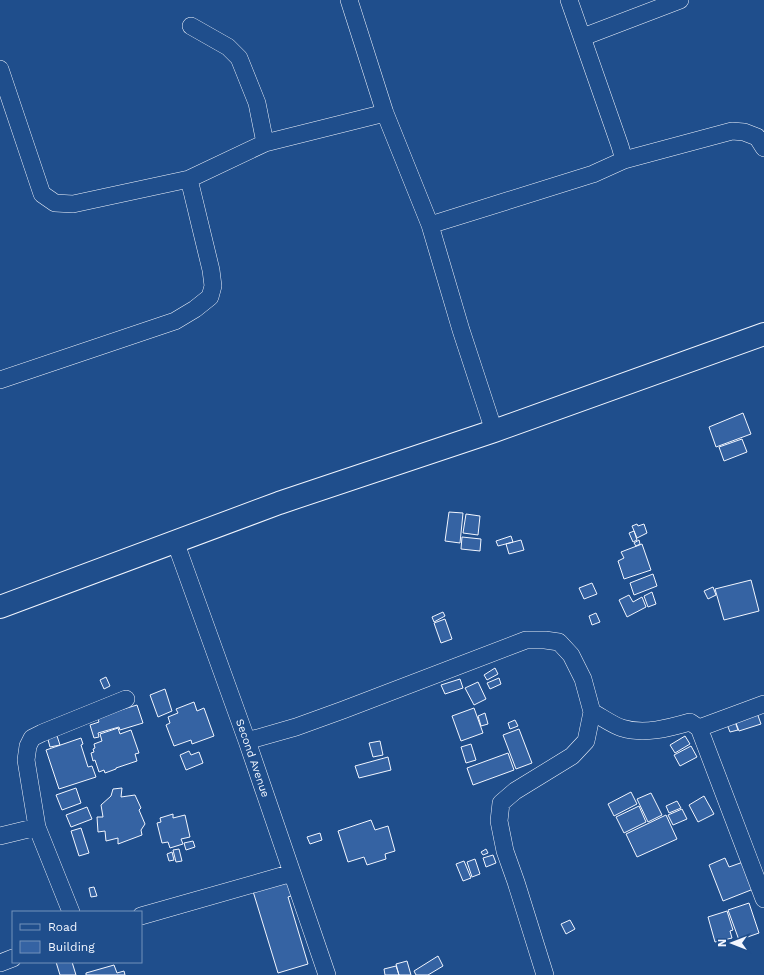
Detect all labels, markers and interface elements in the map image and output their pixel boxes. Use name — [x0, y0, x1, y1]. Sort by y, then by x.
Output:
street label: Second Avenue — [233, 717, 272, 799]
legend — [12, 911, 142, 963]
text: Road — [48, 920, 77, 934]
north arrow — [712, 923, 752, 963]
text: N — [716, 939, 729, 947]
text: Building — [48, 940, 95, 954]

